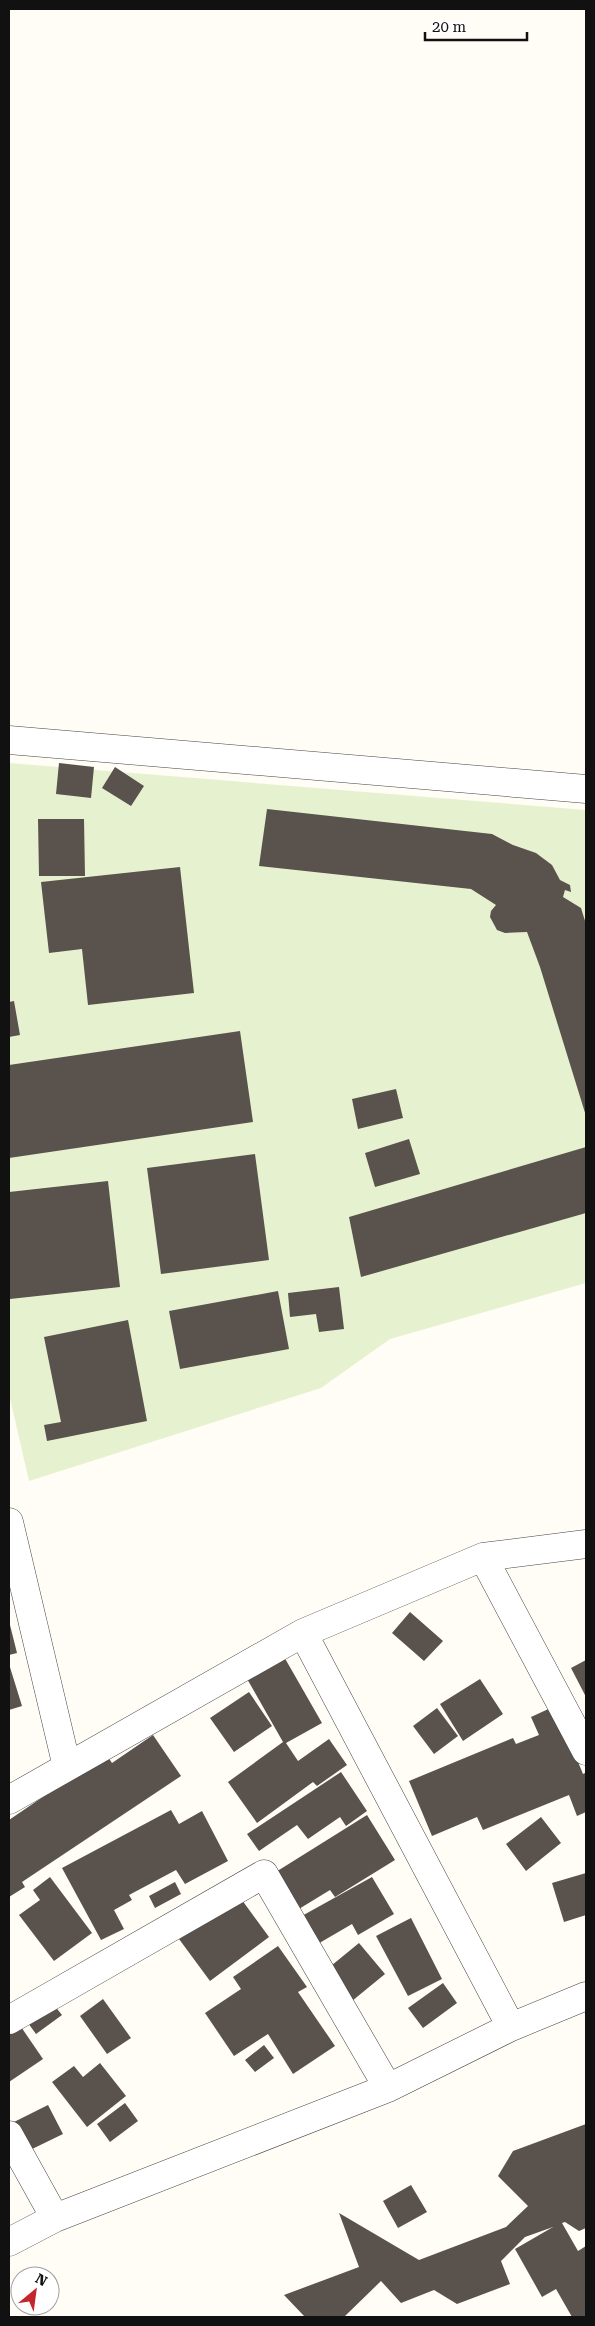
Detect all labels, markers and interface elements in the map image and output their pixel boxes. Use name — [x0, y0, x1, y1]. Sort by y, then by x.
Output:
scale bar — [425, 10, 528, 42]
text: 20 m — [432, 18, 467, 36]
north arrow — [10, 2266, 60, 2316]
text: N — [33, 2270, 50, 2289]

